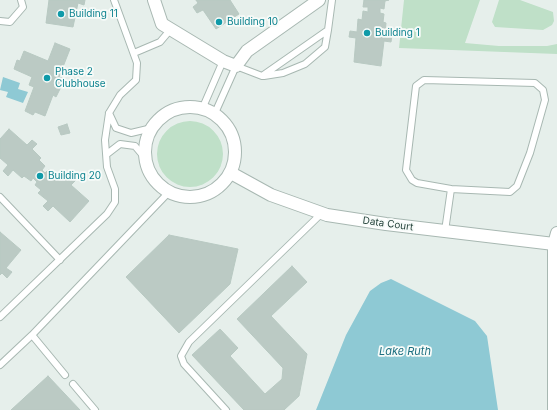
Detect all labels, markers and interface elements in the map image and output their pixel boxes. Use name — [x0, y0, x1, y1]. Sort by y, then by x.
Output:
place label: Building 11 — [69, 8, 118, 20]
marker: Building 11 — [56, 9, 66, 19]
place label: Building 10 — [227, 16, 278, 28]
marker: Building 10 — [214, 17, 224, 27]
place label: Building 1 — [375, 27, 420, 39]
marker: Building 1 — [362, 28, 372, 38]
place label: Phase 2 Clubhouse — [55, 66, 106, 90]
marker: Phase 2 Clubhouse — [42, 73, 52, 83]
place label: Building 20 — [48, 170, 101, 182]
marker: Building 20 — [35, 171, 45, 181]
street label: Data Court — [362, 215, 414, 233]
water label: Lake Ruth — [379, 345, 431, 359]

